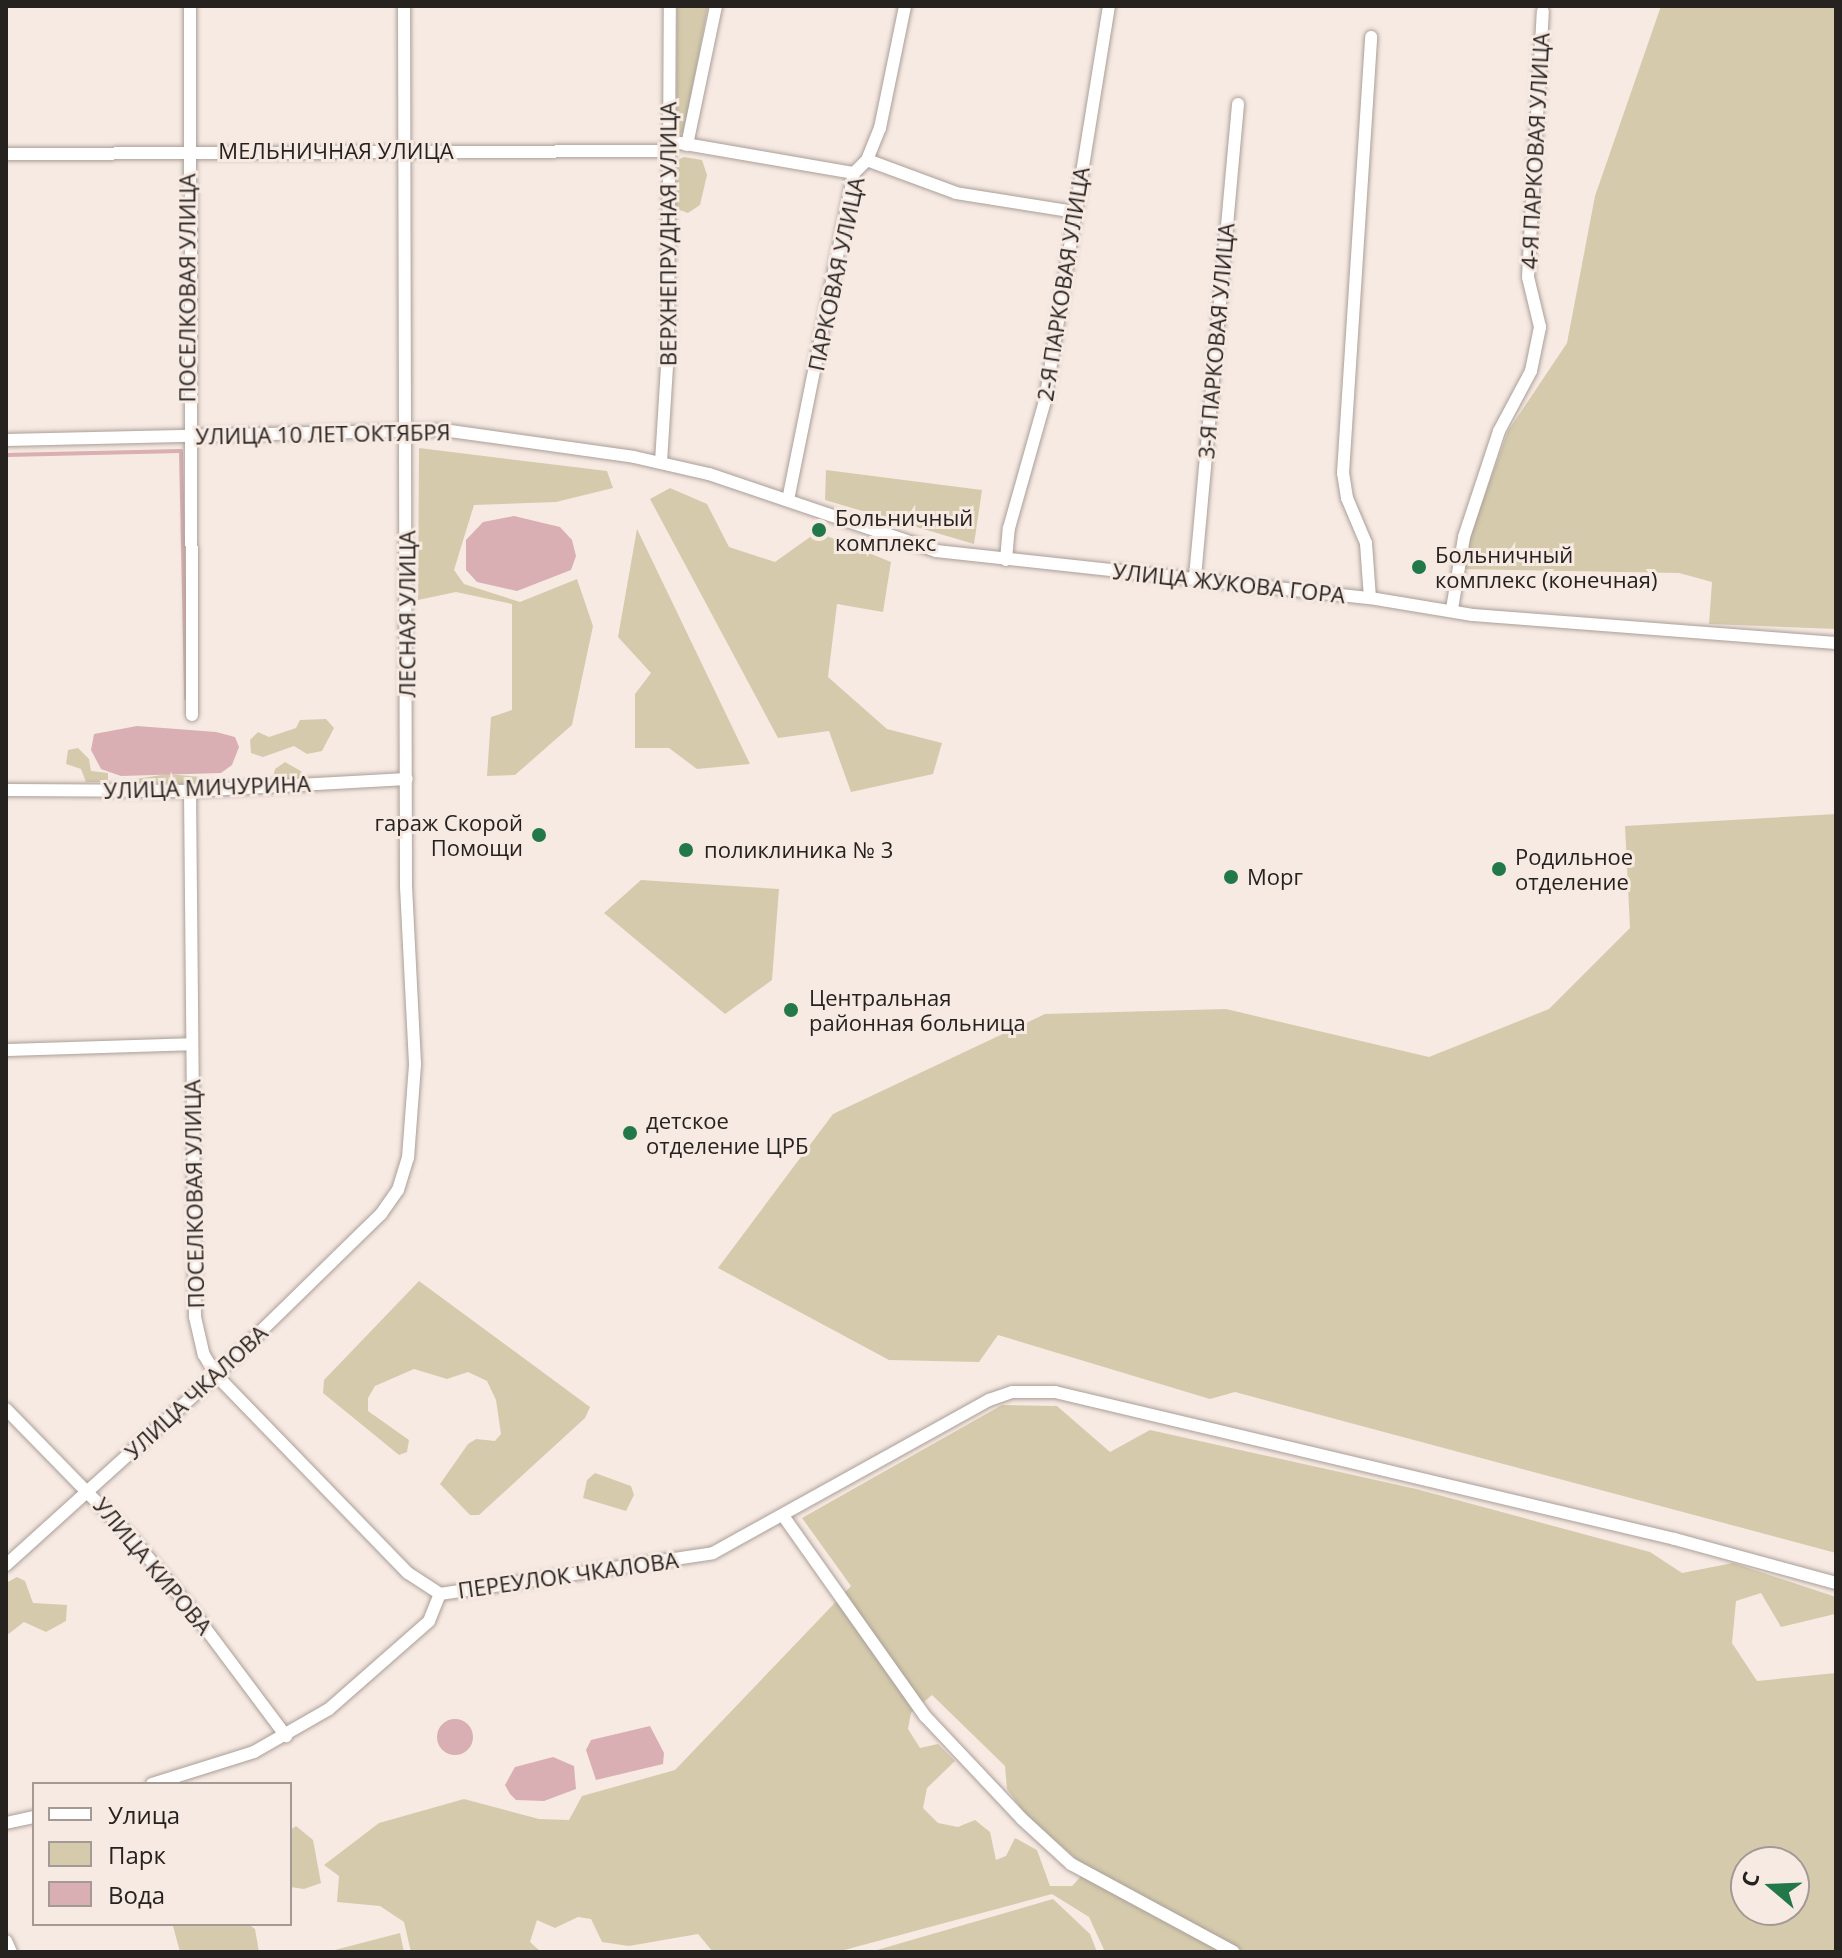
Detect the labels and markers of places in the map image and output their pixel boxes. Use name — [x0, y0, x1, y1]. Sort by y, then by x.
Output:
place label: Больничный комплекс — [835, 504, 973, 556]
marker: Больничный комплекс — [810, 521, 828, 539]
place label: Больничный комплекс (конечная) — [1435, 541, 1657, 592]
marker: Больничный комплекс (конечная) — [1410, 558, 1428, 576]
place label: гараж Скорой Помощи — [375, 809, 523, 860]
marker: гараж Скорой Помощи — [530, 826, 548, 844]
place label: поликлиника № 3 — [704, 837, 893, 863]
marker: поликлиника № 3 — [675, 839, 697, 861]
place label: Родильное отделение — [1515, 843, 1633, 894]
marker: Родильное отделение — [1490, 860, 1508, 878]
place label: Морг — [1247, 864, 1303, 890]
marker: Морг — [1222, 868, 1240, 886]
place label: Центральная районная больница — [809, 984, 1026, 1036]
marker: Центральная районная больница — [780, 999, 802, 1021]
place label: детское отделение ЦРБ — [646, 1107, 808, 1158]
marker: детское отделение ЦРБ — [621, 1124, 639, 1142]

